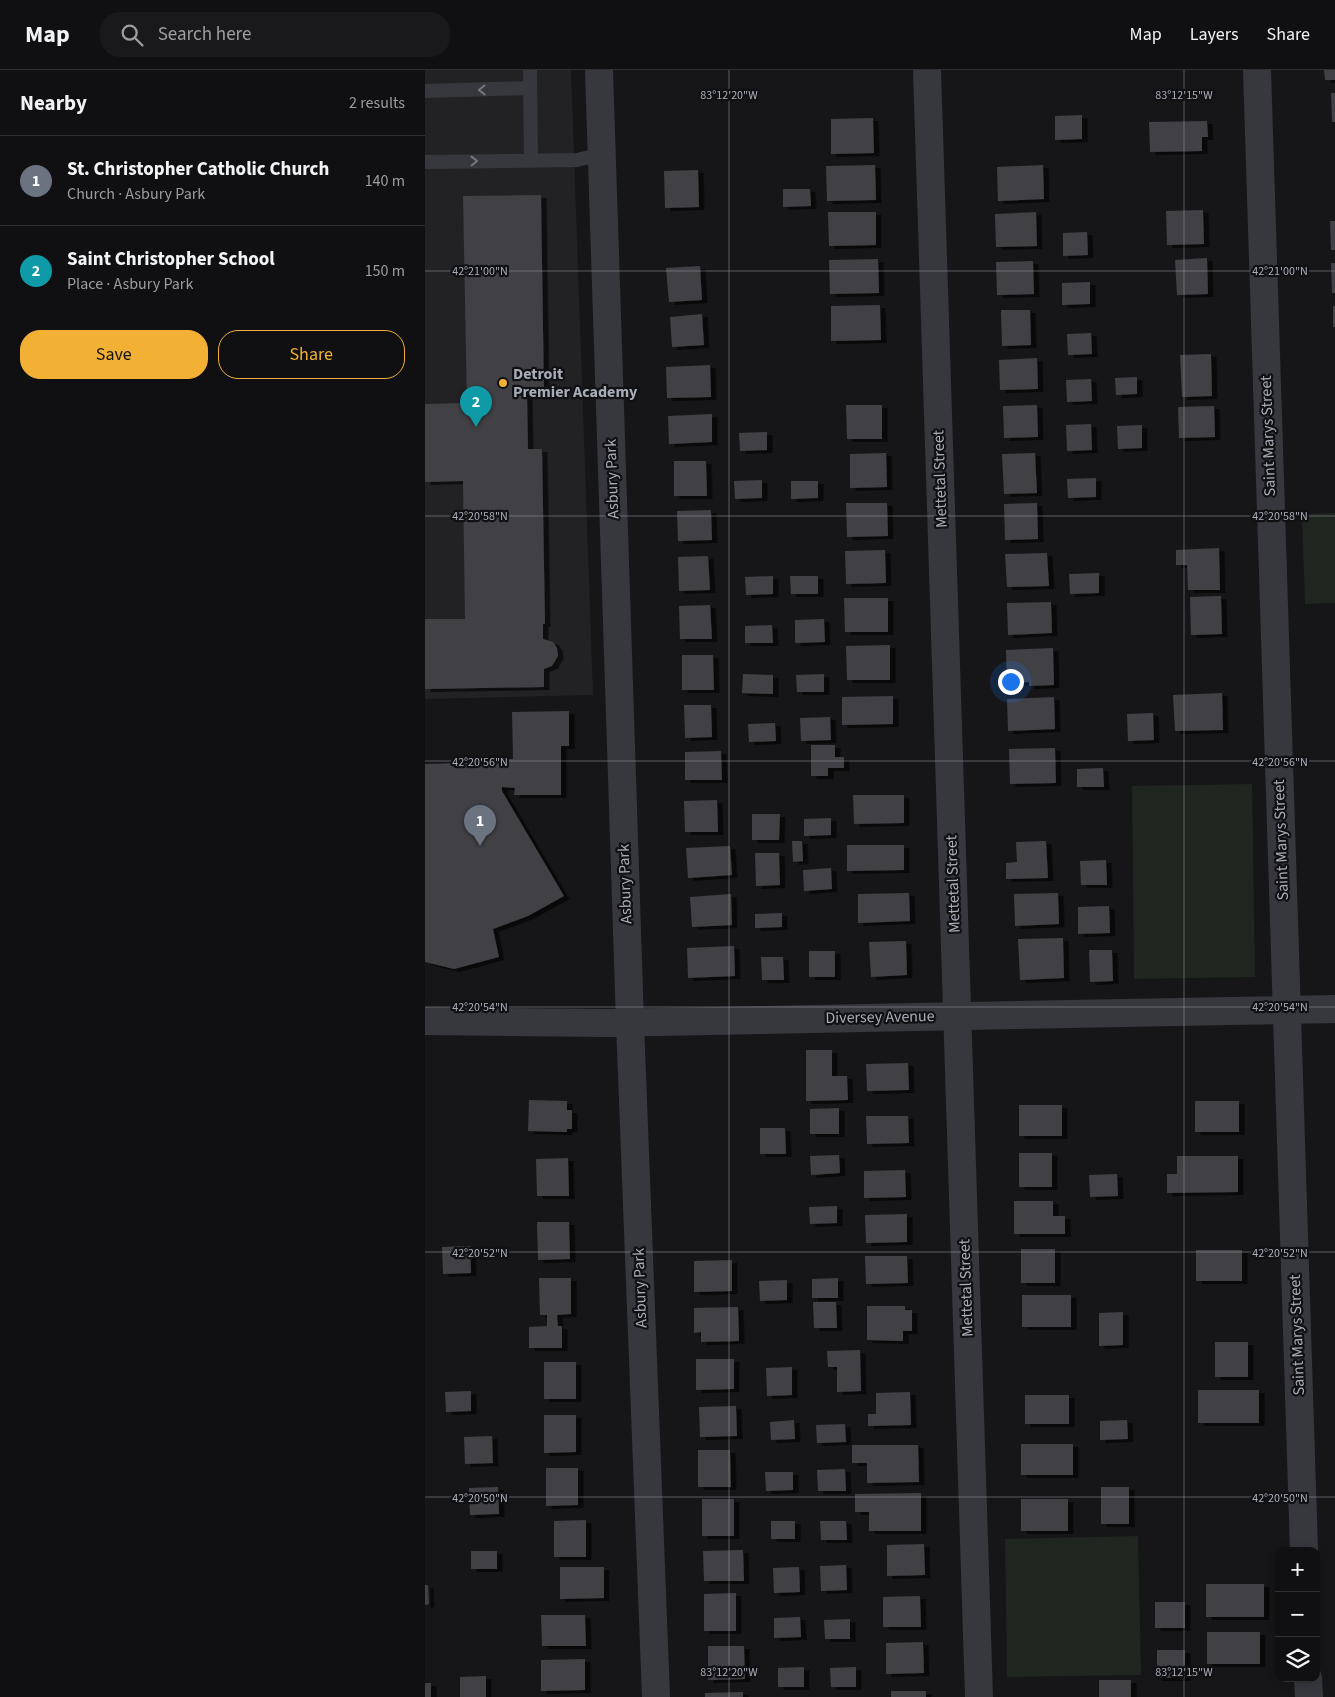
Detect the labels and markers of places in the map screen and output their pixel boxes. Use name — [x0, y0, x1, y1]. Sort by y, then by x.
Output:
place label: Detroit Premier Academy — [513, 363, 638, 403]
marker: Detroit Premier Academy — [497, 377, 509, 389]
pin: 2 — [460, 386, 492, 427]
pin: 1 — [464, 805, 496, 846]

